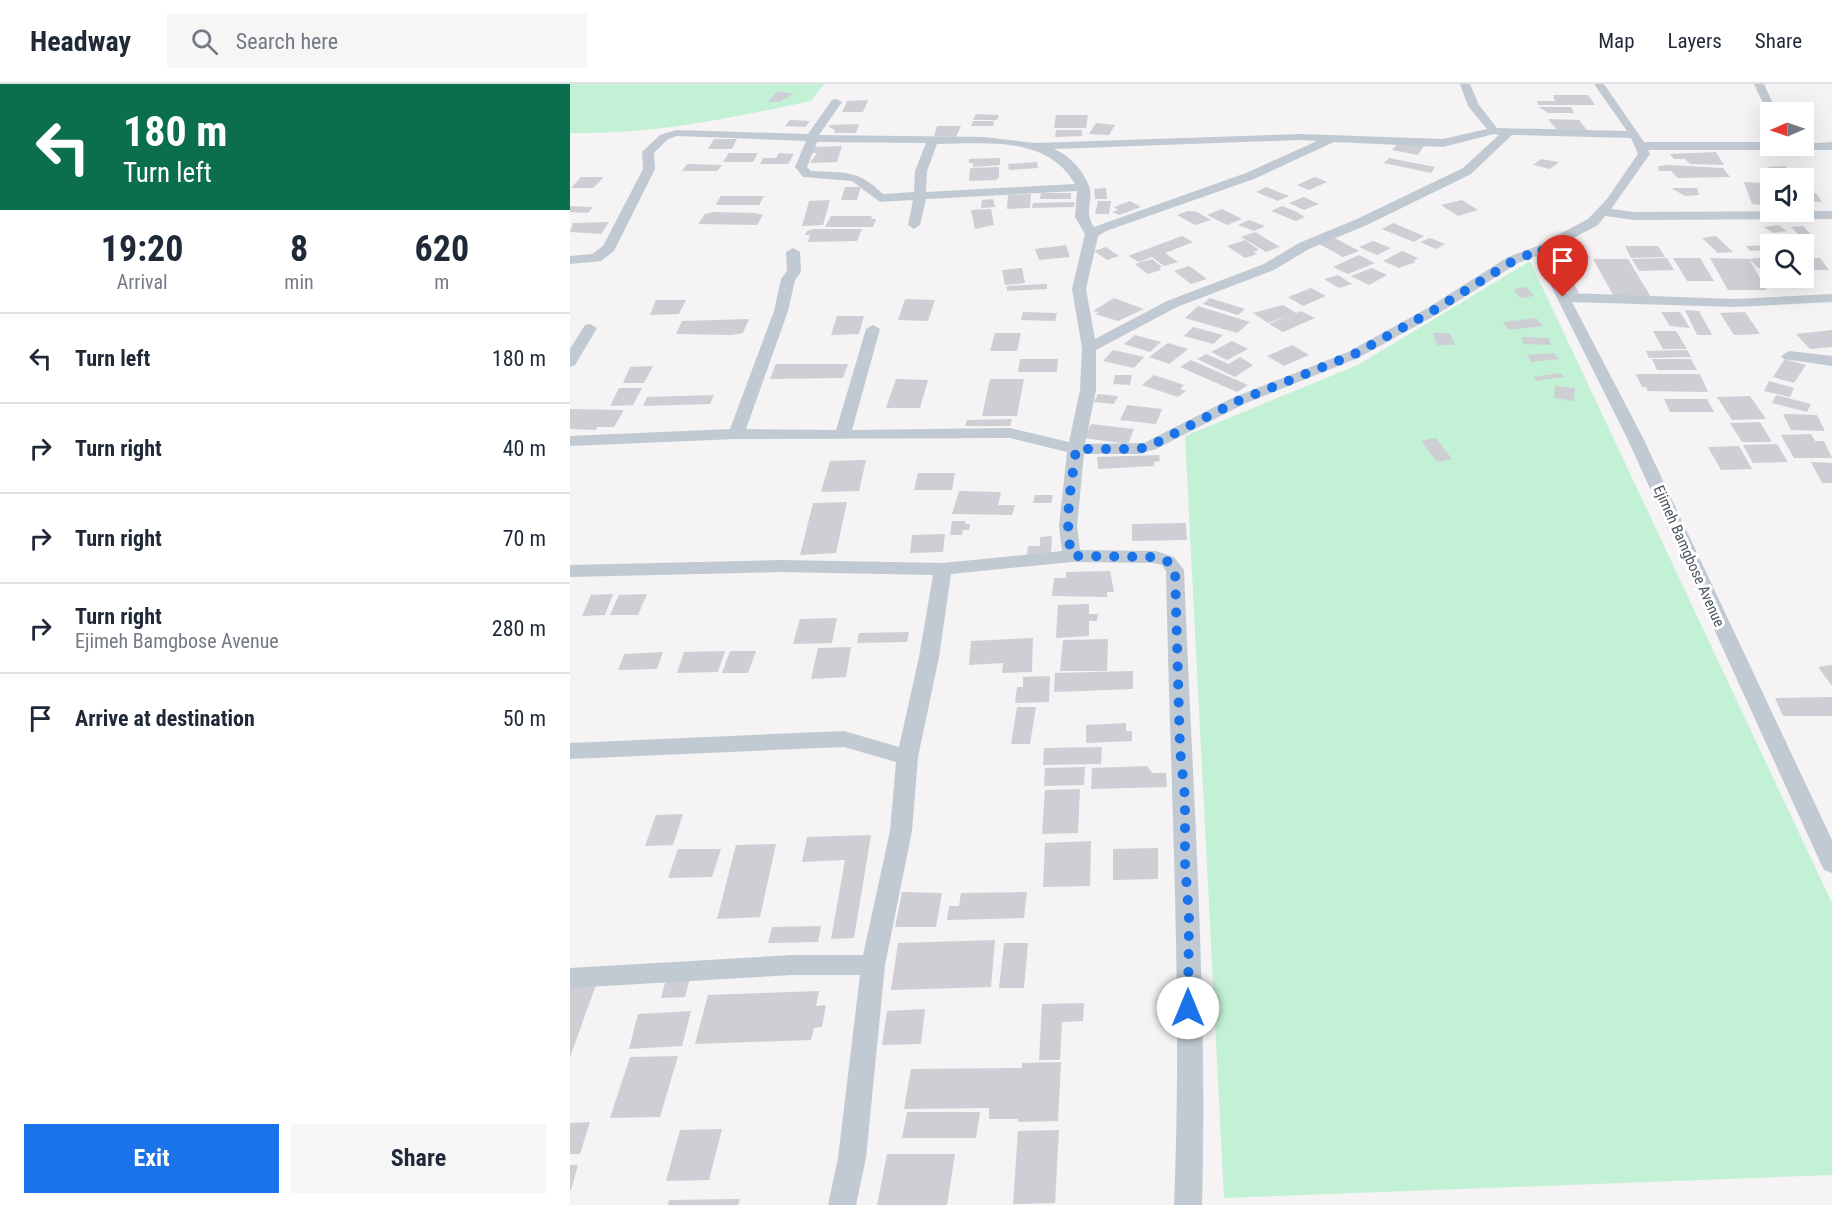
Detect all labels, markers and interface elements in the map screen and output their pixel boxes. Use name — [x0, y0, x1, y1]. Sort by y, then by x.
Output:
search box — [167, 14, 587, 68]
text: Headway — [30, 25, 131, 58]
icon: search — [188, 25, 221, 58]
text: Search here — [236, 29, 338, 54]
text: Map — [1598, 29, 1635, 53]
text: Layers — [1668, 29, 1722, 53]
text: Share — [1755, 29, 1802, 53]
north arrow — [1760, 102, 1814, 156]
map controls — [1760, 102, 1814, 288]
text: 180 m — [123, 107, 228, 156]
icon: left — [24, 108, 102, 186]
text: Turn left — [123, 157, 212, 189]
button: sound — [1760, 168, 1814, 222]
text: 19:20 — [101, 228, 183, 270]
text: 8 — [290, 228, 308, 270]
text: 620 — [415, 228, 469, 270]
button: search — [1760, 234, 1814, 288]
pin — [1537, 235, 1588, 297]
icon: arrive — [1546, 244, 1579, 277]
text: Arrival — [117, 270, 168, 294]
text: min — [284, 270, 314, 294]
text: m — [434, 270, 449, 294]
icon: left — [24, 342, 57, 375]
text: Turn left — [75, 346, 150, 371]
text: 180 m — [492, 346, 546, 371]
icon: right — [24, 432, 57, 465]
text: Turn right — [75, 436, 162, 461]
text: 40 m — [503, 436, 546, 461]
street label: Ejimeh Bamgbose Avenue — [1650, 483, 1728, 629]
icon: right — [24, 522, 57, 555]
text: Turn right — [75, 526, 162, 551]
text: 70 m — [503, 526, 546, 551]
text: Turn right — [75, 604, 162, 629]
icon: right — [24, 612, 57, 645]
text: 280 m — [492, 616, 546, 641]
text: Ejimeh Bamgbose Avenue — [75, 629, 279, 653]
icon: arrive — [24, 702, 57, 735]
text: Arrive at destination — [75, 706, 255, 731]
text: 50 m — [503, 706, 546, 731]
position arrow — [1156, 976, 1220, 1040]
button: Exit — [24, 1124, 279, 1193]
button: Share — [291, 1124, 546, 1193]

